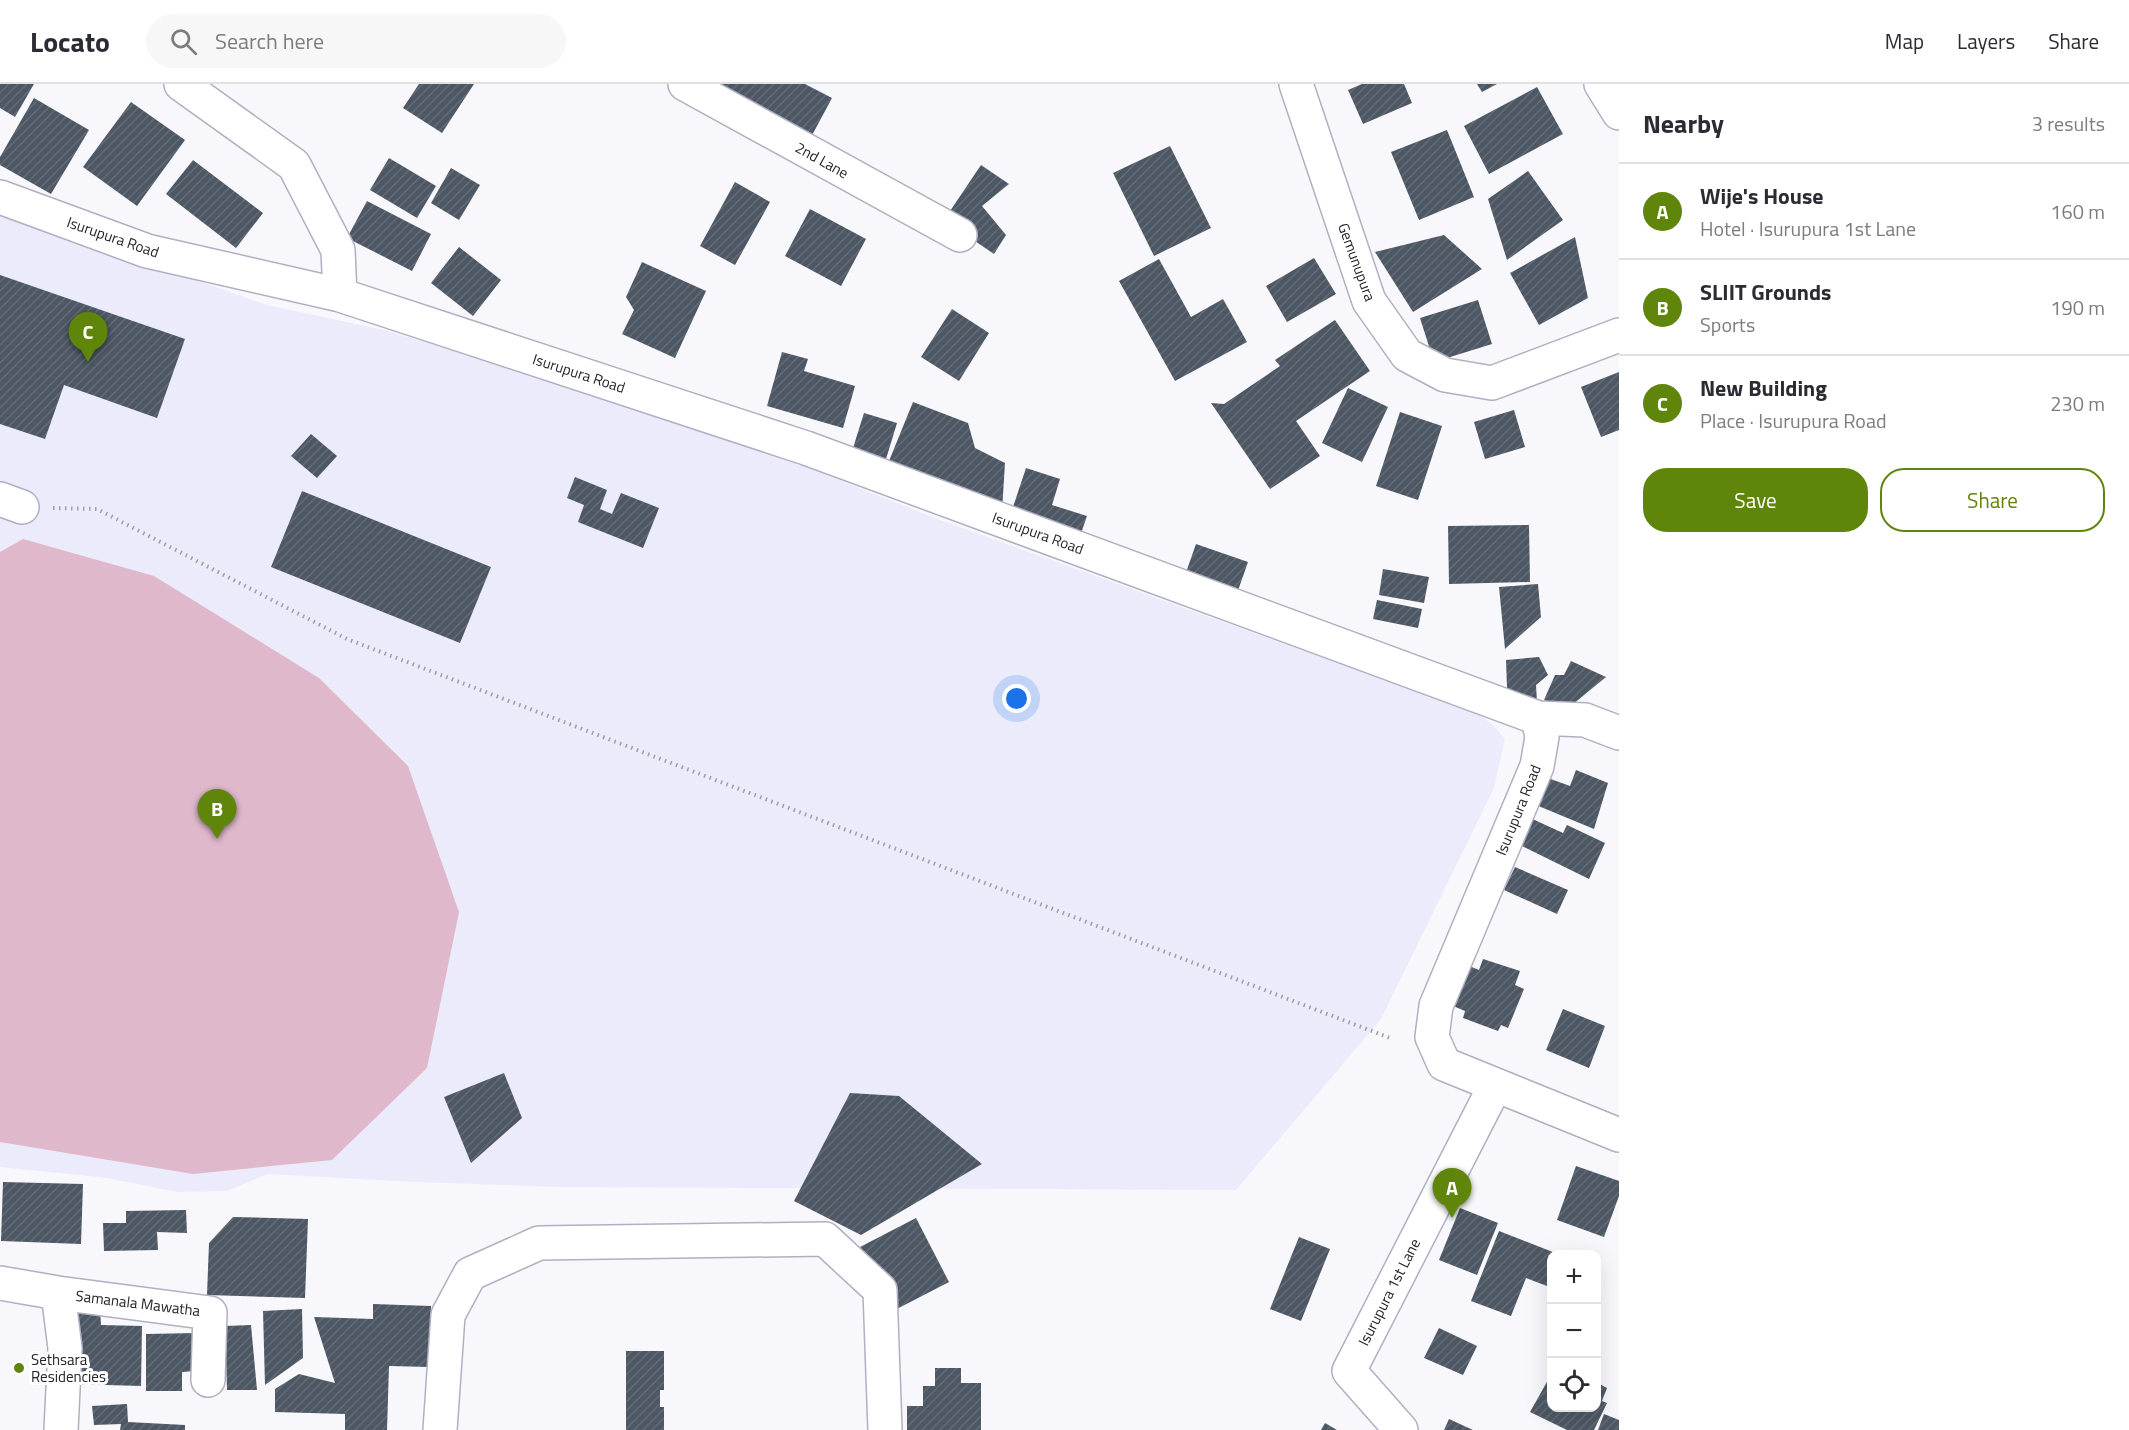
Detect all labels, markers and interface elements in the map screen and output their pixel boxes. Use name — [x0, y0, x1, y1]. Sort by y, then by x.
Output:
search box — [146, 14, 566, 68]
text: Locato — [30, 20, 110, 63]
text: Search here — [215, 24, 324, 58]
icon: search — [167, 25, 200, 58]
text: Map — [1885, 25, 1924, 57]
text: Layers — [1957, 25, 2015, 57]
text: Share — [2048, 25, 2099, 57]
text: Nearby — [1643, 104, 1724, 143]
text: 3 results — [2032, 108, 2105, 139]
street label: 2nd Lane — [791, 136, 853, 184]
text: Wije's House — [1700, 179, 1824, 213]
text: A — [1656, 196, 1669, 227]
text: 160 m — [2050, 196, 2105, 227]
street label: Isurupura Road — [64, 210, 162, 264]
text: Hotel · Isurupura 1st Lane — [1700, 213, 1916, 244]
street label: Gemunupura — [1332, 220, 1382, 305]
text: SLIIT Grounds — [1700, 275, 1831, 309]
text: B — [1656, 292, 1669, 323]
text: 190 m — [2050, 292, 2105, 323]
text: Sports — [1700, 309, 1755, 340]
pin: C — [68, 312, 107, 362]
street label: Isurupura Road — [530, 347, 628, 399]
text: New Building — [1700, 371, 1827, 405]
text: C — [1657, 388, 1668, 419]
text: 230 m — [2050, 388, 2105, 419]
text: Place · Isurupura Road — [1700, 405, 1887, 436]
button: Save — [1643, 468, 1868, 532]
button: Share — [1880, 468, 2105, 532]
street label: Isurupura Road — [989, 506, 1087, 560]
your location — [1002, 684, 1031, 713]
street label: Isurupura Road — [1489, 761, 1547, 859]
pin: B — [198, 790, 236, 839]
pin: A — [1432, 1168, 1472, 1218]
street label: Isurupura 1st Lane — [1352, 1234, 1426, 1350]
map controls — [1547, 1250, 1601, 1412]
button: + — [1547, 1250, 1601, 1304]
street label: Samanala Mawatha — [74, 1284, 202, 1322]
button: − — [1547, 1304, 1601, 1358]
place label: Sethsara Residencies — [31, 1348, 106, 1388]
button: locate — [1547, 1358, 1601, 1412]
marker: Sethsara Residencies — [12, 1361, 26, 1375]

